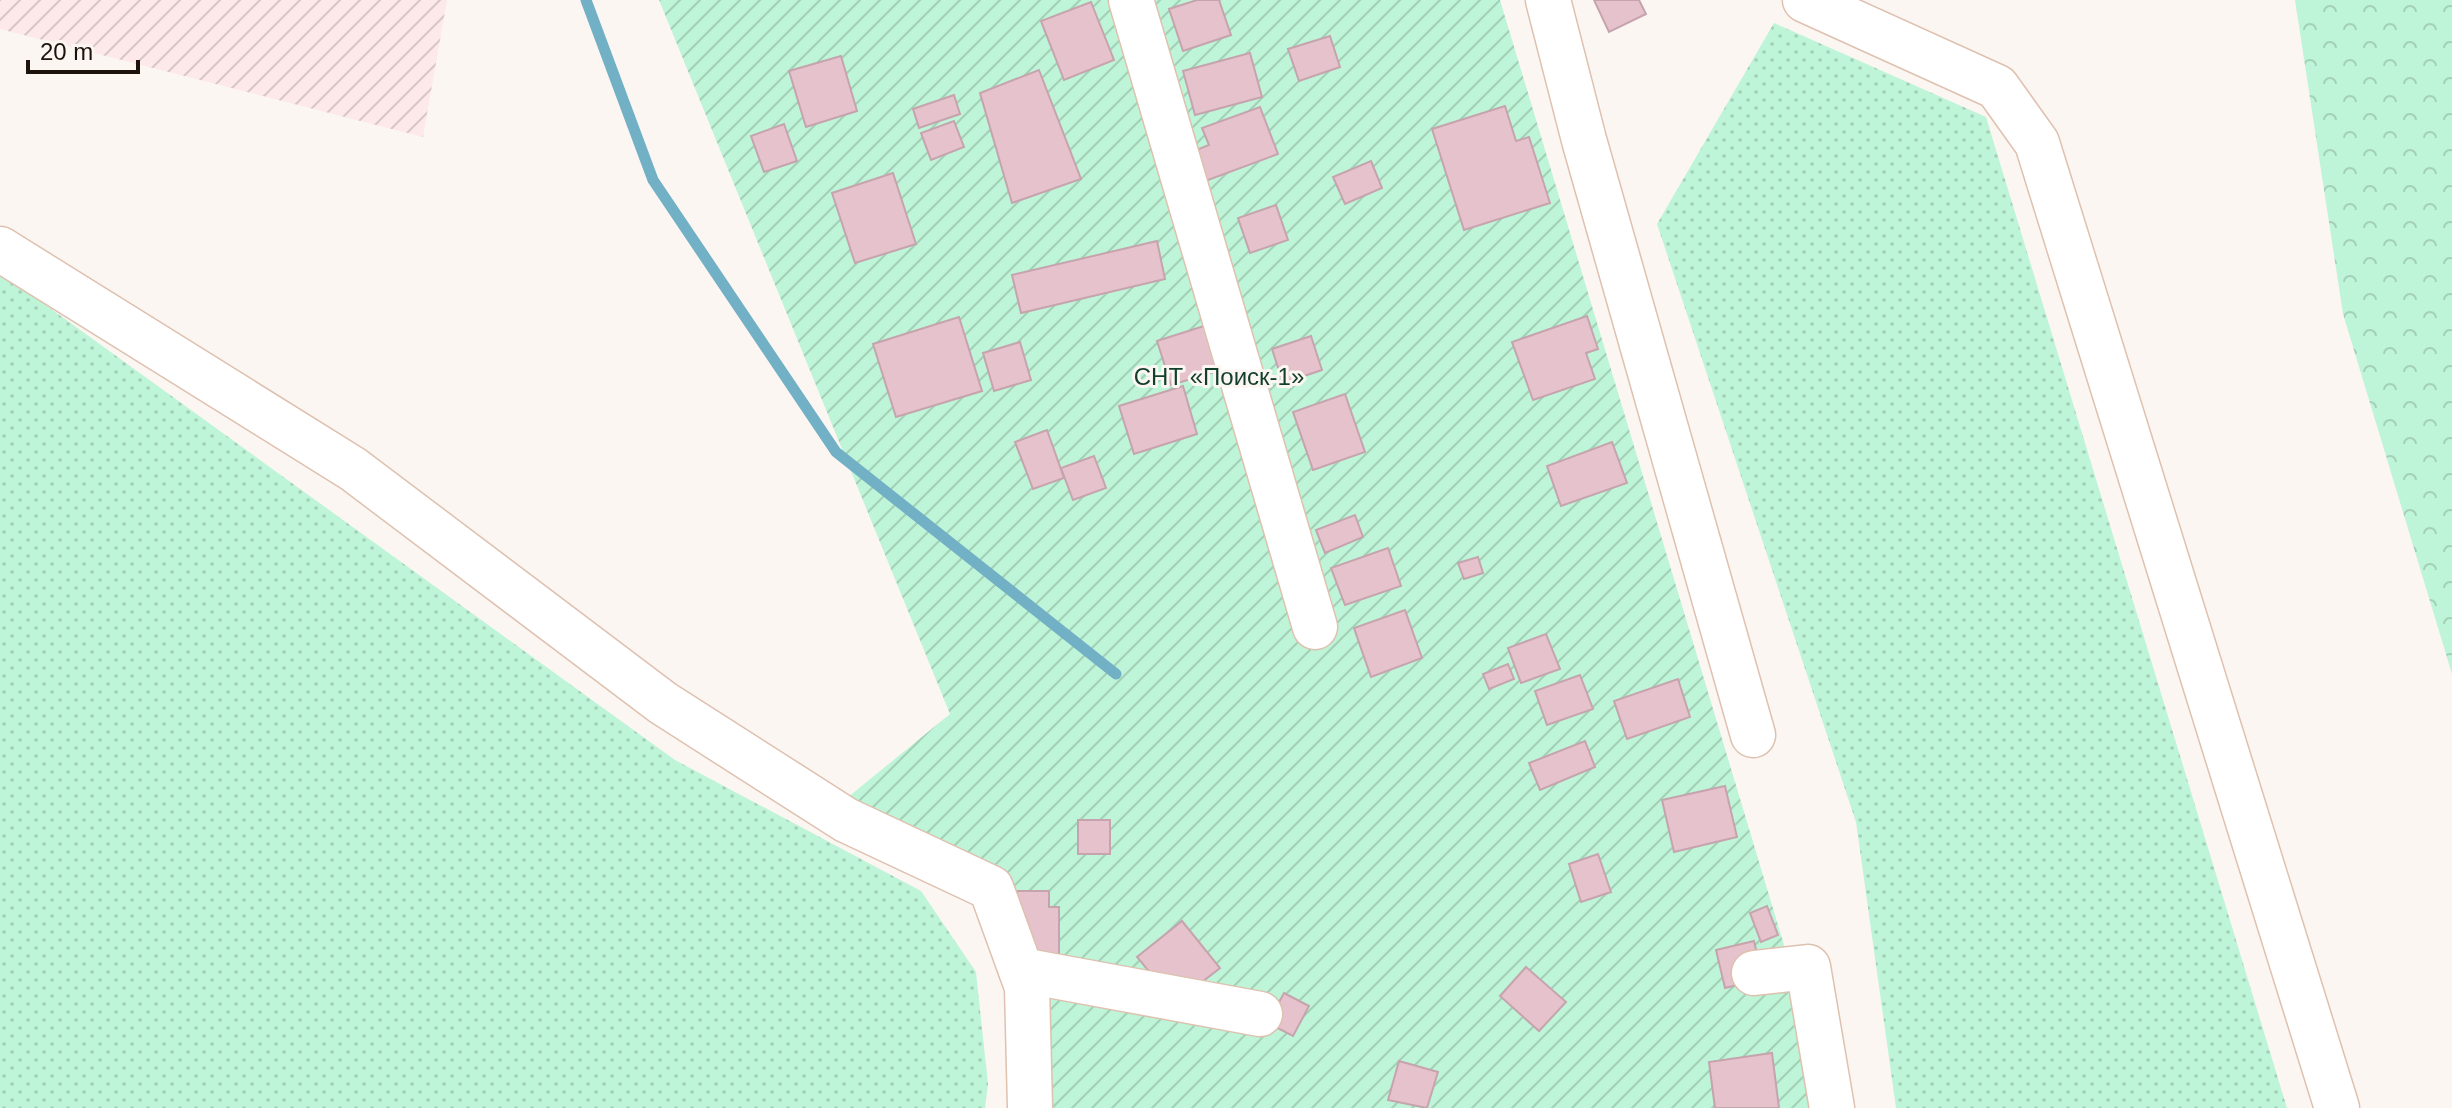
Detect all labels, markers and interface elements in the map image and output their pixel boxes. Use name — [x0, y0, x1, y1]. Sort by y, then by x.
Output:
scale bar — [28, 24, 138, 74]
text: 20 m — [40, 38, 93, 65]
park label: СНТ «Поиск-1» — [1134, 363, 1304, 390]

